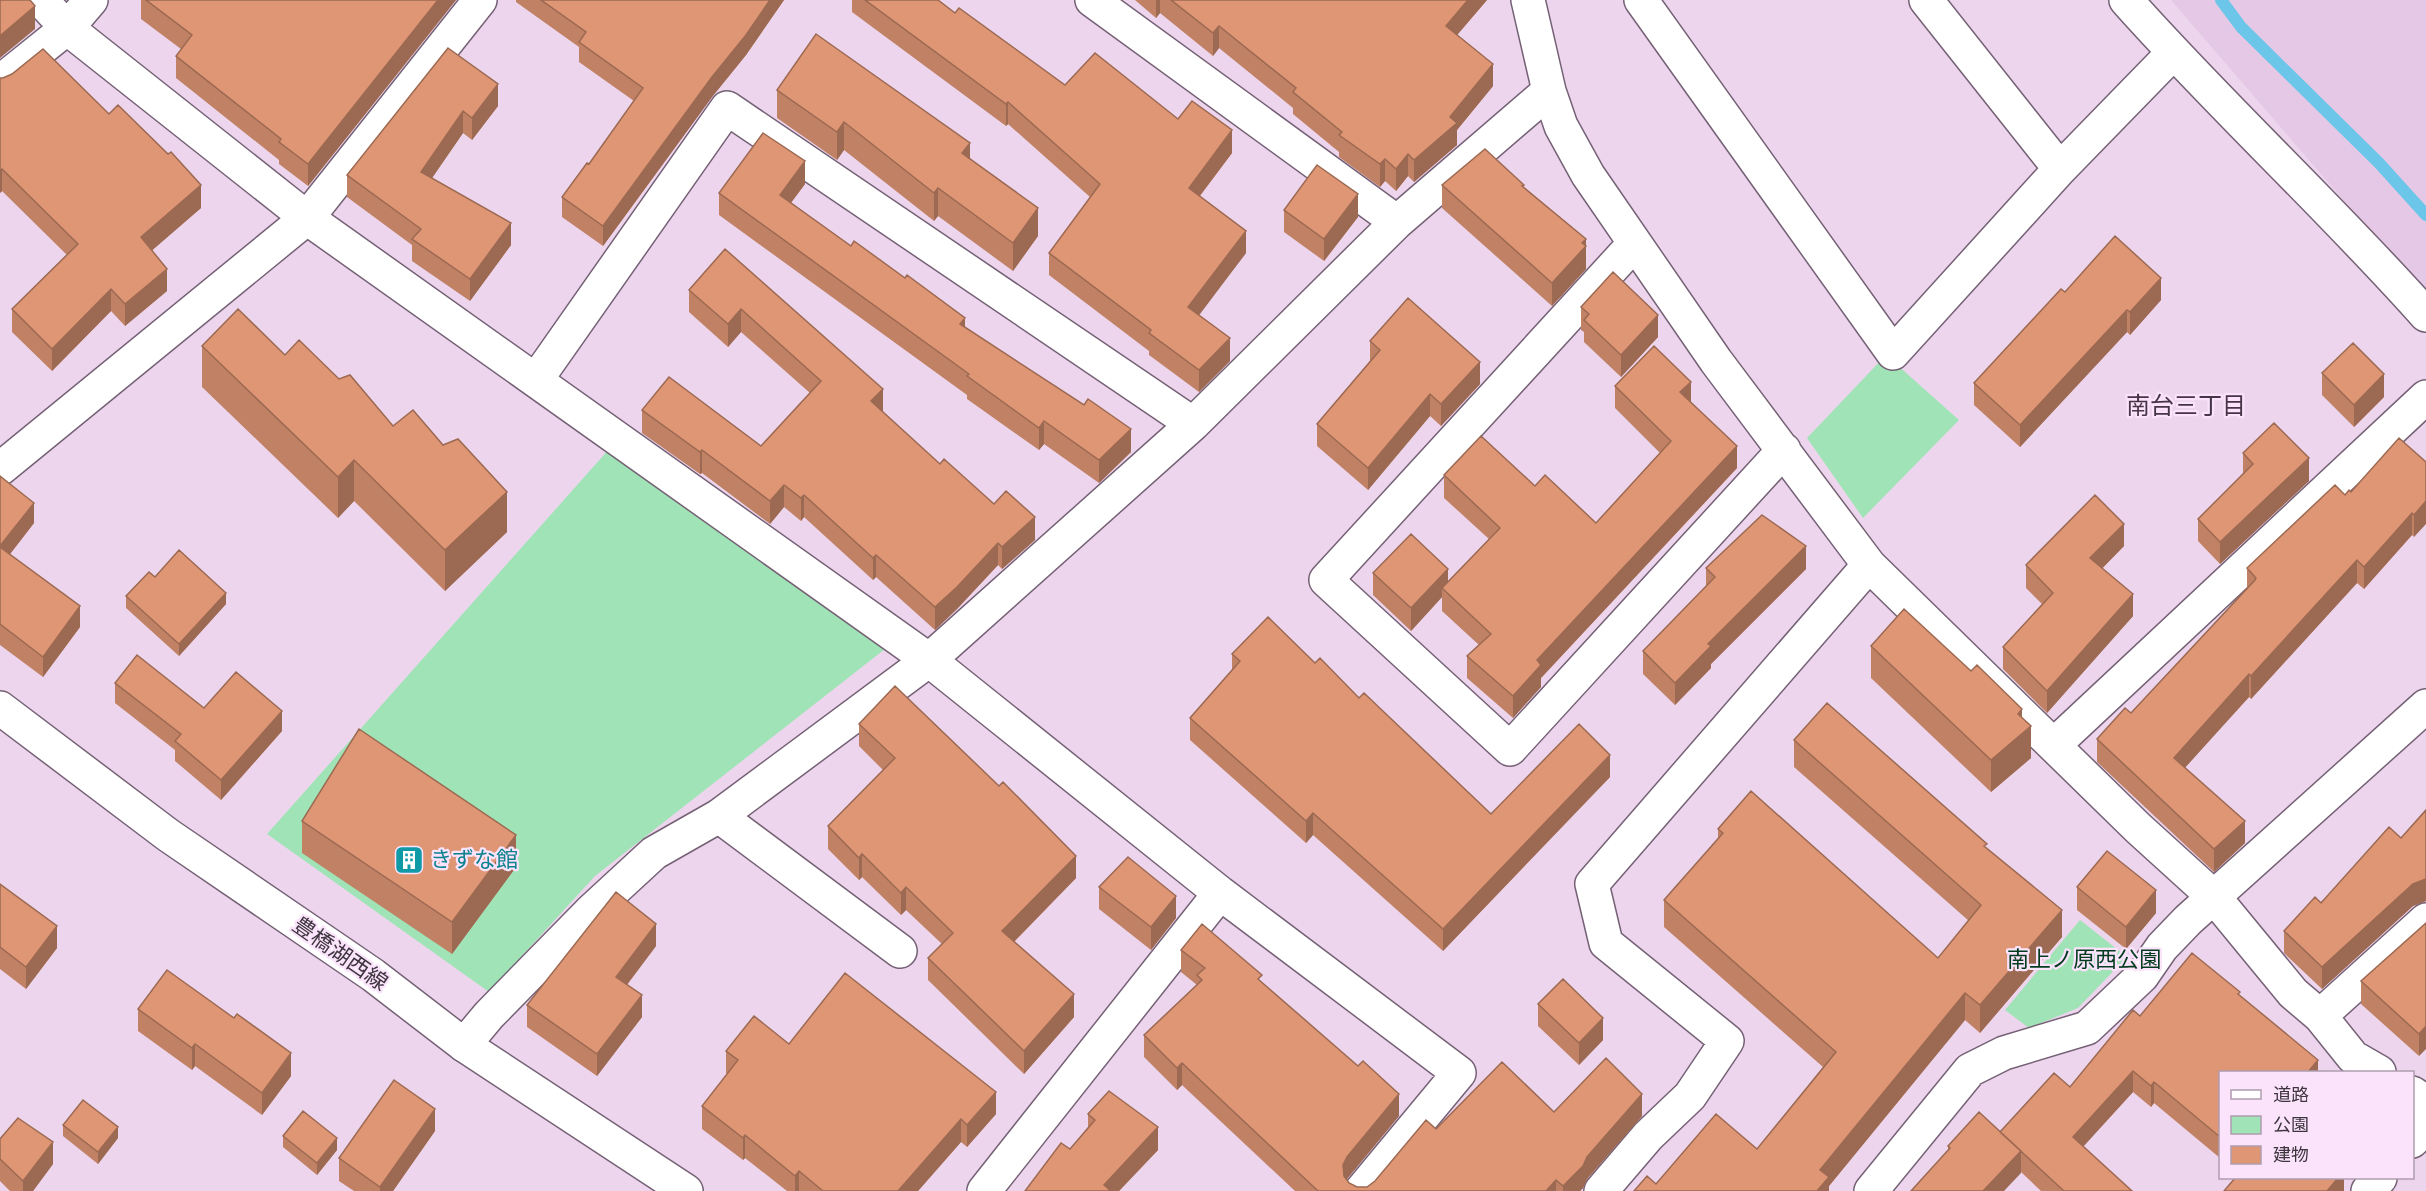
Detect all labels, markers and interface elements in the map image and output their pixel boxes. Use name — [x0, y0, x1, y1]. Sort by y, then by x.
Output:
district label: 南台三丁目 — [2126, 392, 2246, 420]
building icon: きずな館 — [393, 844, 425, 876]
place label: きずな館 — [430, 847, 518, 873]
street label: 豊橋湖西線 — [287, 912, 393, 996]
park label: 南上ノ原西公園 — [2007, 947, 2161, 973]
legend — [2219, 1071, 2414, 1179]
text: 道路 — [2273, 1084, 2309, 1106]
text: 公園 — [2273, 1114, 2309, 1136]
text: 建物 — [2273, 1144, 2309, 1166]

